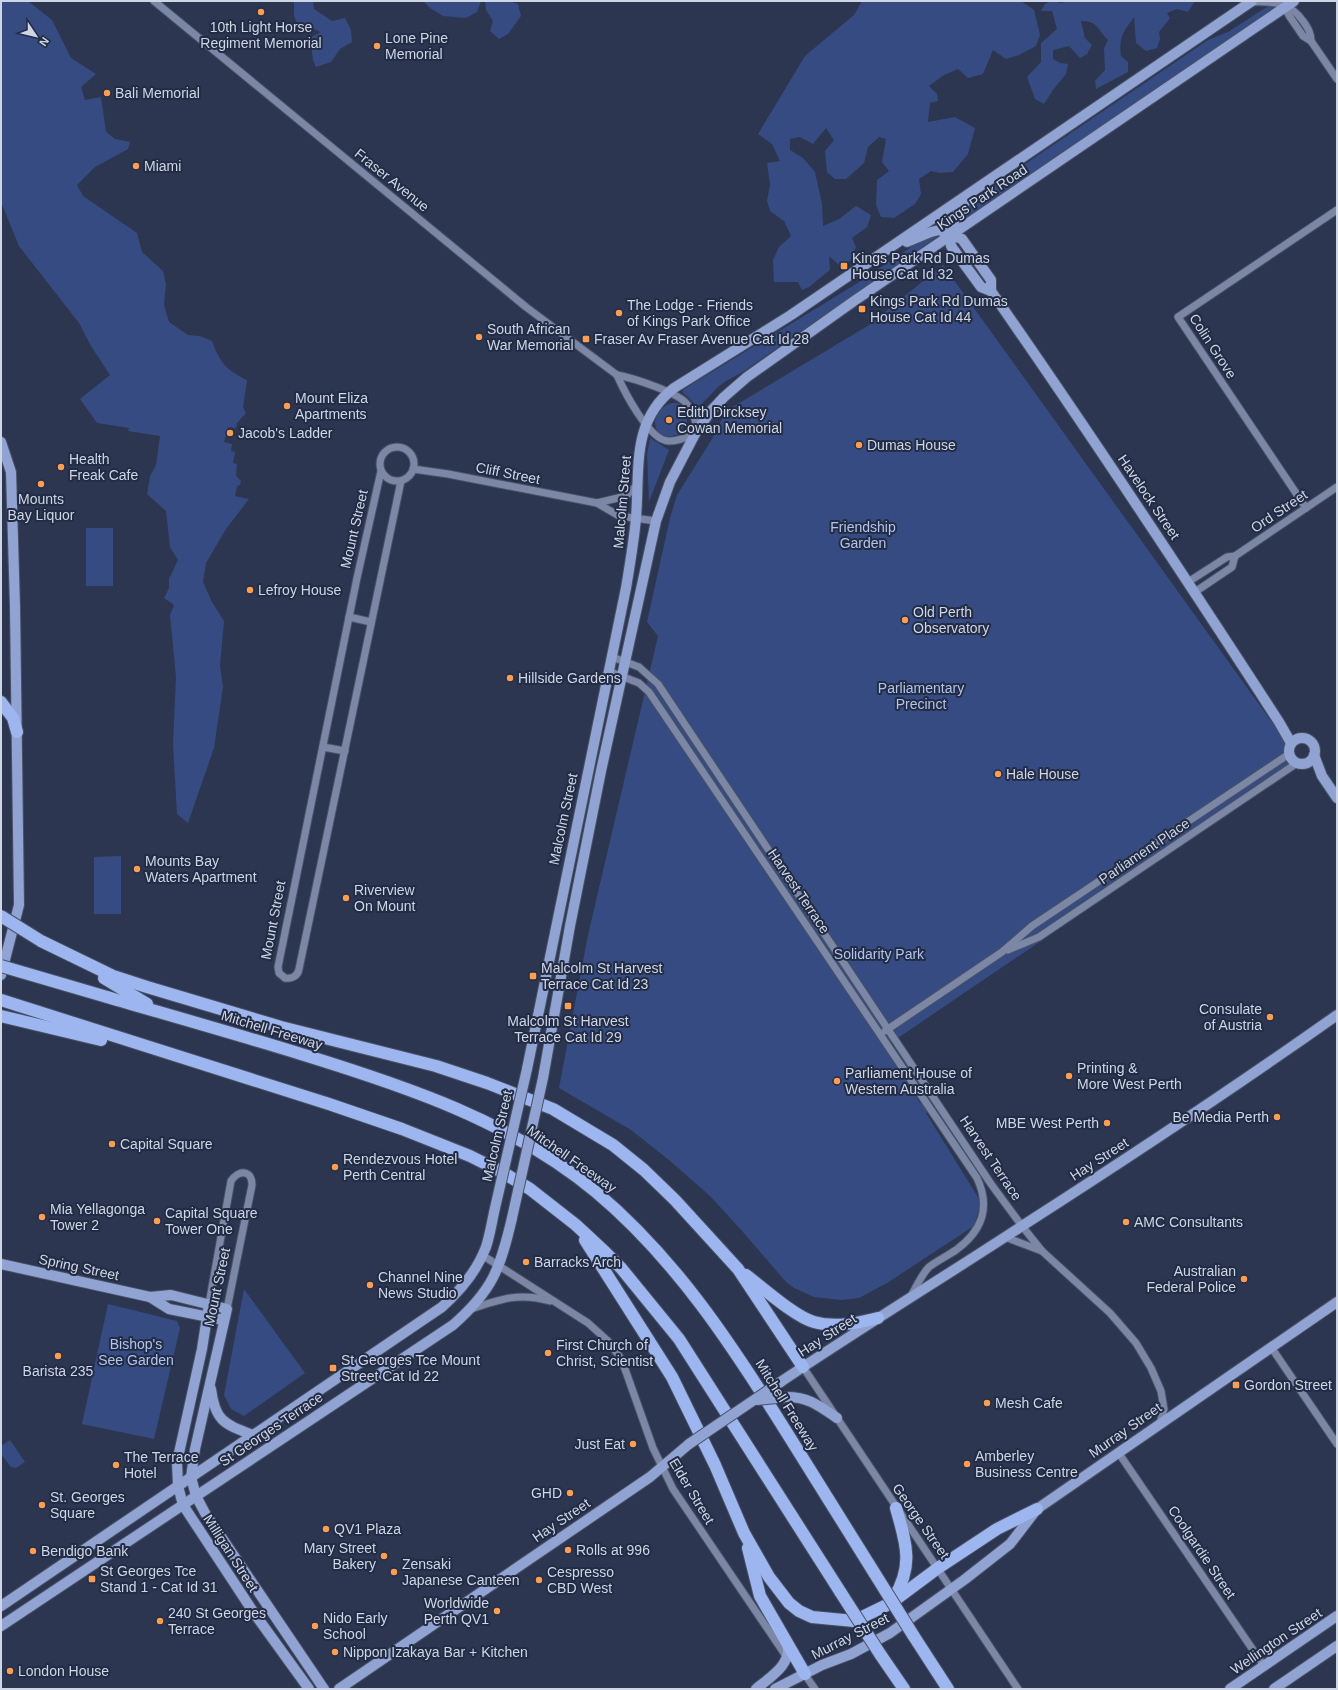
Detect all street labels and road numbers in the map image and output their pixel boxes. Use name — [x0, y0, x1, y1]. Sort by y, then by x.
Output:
street label: Fraser Avenue — [352, 145, 432, 215]
street label: Kings Park Road — [934, 161, 1030, 233]
street label: Colin Grove — [1186, 311, 1240, 382]
street label: Havelock Street — [1115, 452, 1183, 543]
street label: Malcolm Street — [610, 455, 634, 549]
street label: Cliff Street — [475, 459, 542, 487]
street label: Ord Street — [1248, 486, 1310, 536]
street label: Mount Street — [337, 488, 371, 570]
street label: Malcolm Street — [545, 772, 581, 866]
street label: Parliament Place — [1096, 815, 1193, 887]
street label: Harvest Terrace — [765, 846, 833, 936]
street label: Mount Street — [257, 879, 289, 961]
street label: Mitchell Freeway — [219, 1007, 325, 1053]
street label: Malcolm Street — [479, 1089, 515, 1183]
street label: Harvest Terrace — [957, 1113, 1025, 1203]
street label: Mitchell Freeway — [524, 1122, 620, 1196]
street label: Hay Street — [1067, 1134, 1131, 1184]
street label: Mount Street — [201, 1246, 233, 1328]
street label: Spring Street — [37, 1251, 121, 1283]
street label: Hay Street — [795, 1310, 859, 1360]
street label: Mitchell Freeway — [752, 1356, 822, 1454]
street label: St Georges Terrace — [216, 1388, 326, 1470]
street label: Murray Street — [1086, 1399, 1164, 1461]
street label: Elder Street — [666, 1455, 718, 1527]
street label: George Street — [889, 1480, 953, 1562]
street label: Hay Street — [529, 1495, 593, 1545]
street label: Coolgardie Street — [1165, 1502, 1239, 1602]
street label: Milligan Street — [200, 1511, 262, 1595]
street label: Wellington Street — [1227, 1605, 1325, 1677]
street label: Murray Street — [809, 1610, 892, 1662]

